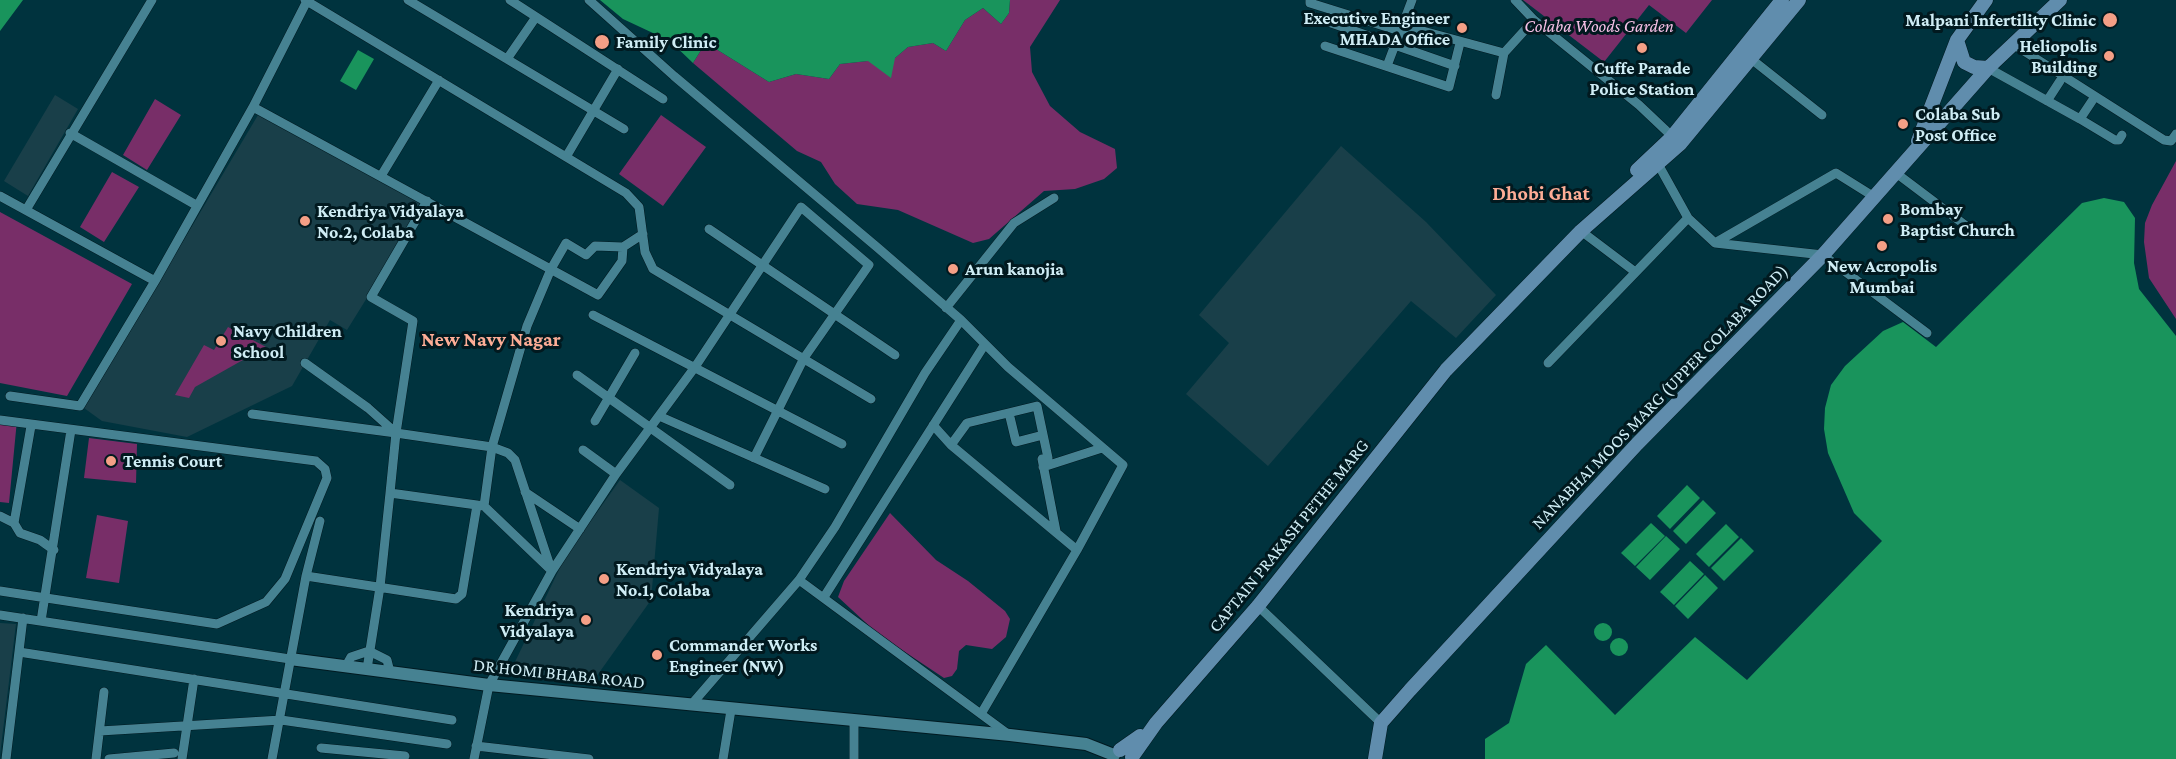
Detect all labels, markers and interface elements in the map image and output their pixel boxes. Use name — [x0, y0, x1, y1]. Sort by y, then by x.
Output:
place label: Executive Engineer MHADA Office — [1304, 7, 1450, 50]
place label: Malpani Infertility Clinic — [1905, 9, 2096, 31]
marker: Malpani Infertility Clinic — [2101, 11, 2119, 29]
park label: Colaba Woods Garden — [1524, 15, 1674, 37]
marker: Executive Engineer MHADA Office — [1455, 21, 1469, 35]
place label: Family Clinic — [616, 31, 717, 53]
marker: Family Clinic — [593, 33, 611, 51]
place label: Heliopolis Building — [2019, 35, 2097, 78]
marker: Cuffe Parade Police Station — [1635, 41, 1649, 55]
marker: Heliopolis Building — [2102, 49, 2116, 63]
place label: Cuffe Parade Police Station — [1590, 57, 1694, 100]
place label: Colaba Sub Post Office — [1915, 103, 2000, 146]
marker: Colaba Sub Post Office — [1896, 117, 1910, 131]
district label: Dhobi Ghat — [1492, 182, 1590, 206]
place label: Bombay Baptist Church — [1900, 198, 2015, 240]
place label: Kendriya Vidyalaya No.2, Colaba — [317, 200, 464, 242]
marker: Bombay Baptist Church — [1881, 212, 1895, 226]
marker: Kendriya Vidyalaya No.2, Colaba — [298, 214, 312, 228]
marker: New Acropolis Mumbai — [1875, 239, 1889, 253]
place label: New Acropolis Mumbai — [1827, 255, 1937, 298]
place label: Arun kanojia — [965, 258, 1064, 280]
street label: NANABHAI MOOS MARG (UPPER COLABA ROAD) — [1527, 260, 1793, 534]
marker: Arun kanojia — [946, 262, 960, 276]
place label: Navy Children School — [233, 320, 342, 362]
district label: New Navy Nagar — [421, 328, 561, 352]
marker: Navy Children School — [214, 334, 228, 348]
street label: CAPTAIN PRAKASH PETHE MARG — [1204, 435, 1374, 637]
place label: Tennis Court — [123, 450, 222, 472]
marker: Tennis Court — [104, 454, 118, 468]
place label: Kendriya Vidyalaya No.1, Colaba — [616, 558, 763, 600]
marker: Kendriya Vidyalaya No.1, Colaba — [597, 572, 611, 586]
place label: Kendriya Vidyalaya — [500, 599, 574, 642]
marker: Kendriya Vidyalaya — [579, 613, 593, 627]
place label: Commander Works Engineer (NW) — [669, 634, 817, 676]
marker: Commander Works Engineer (NW) — [650, 648, 664, 662]
street label: DR HOMI BHABA ROAD — [472, 654, 646, 694]

